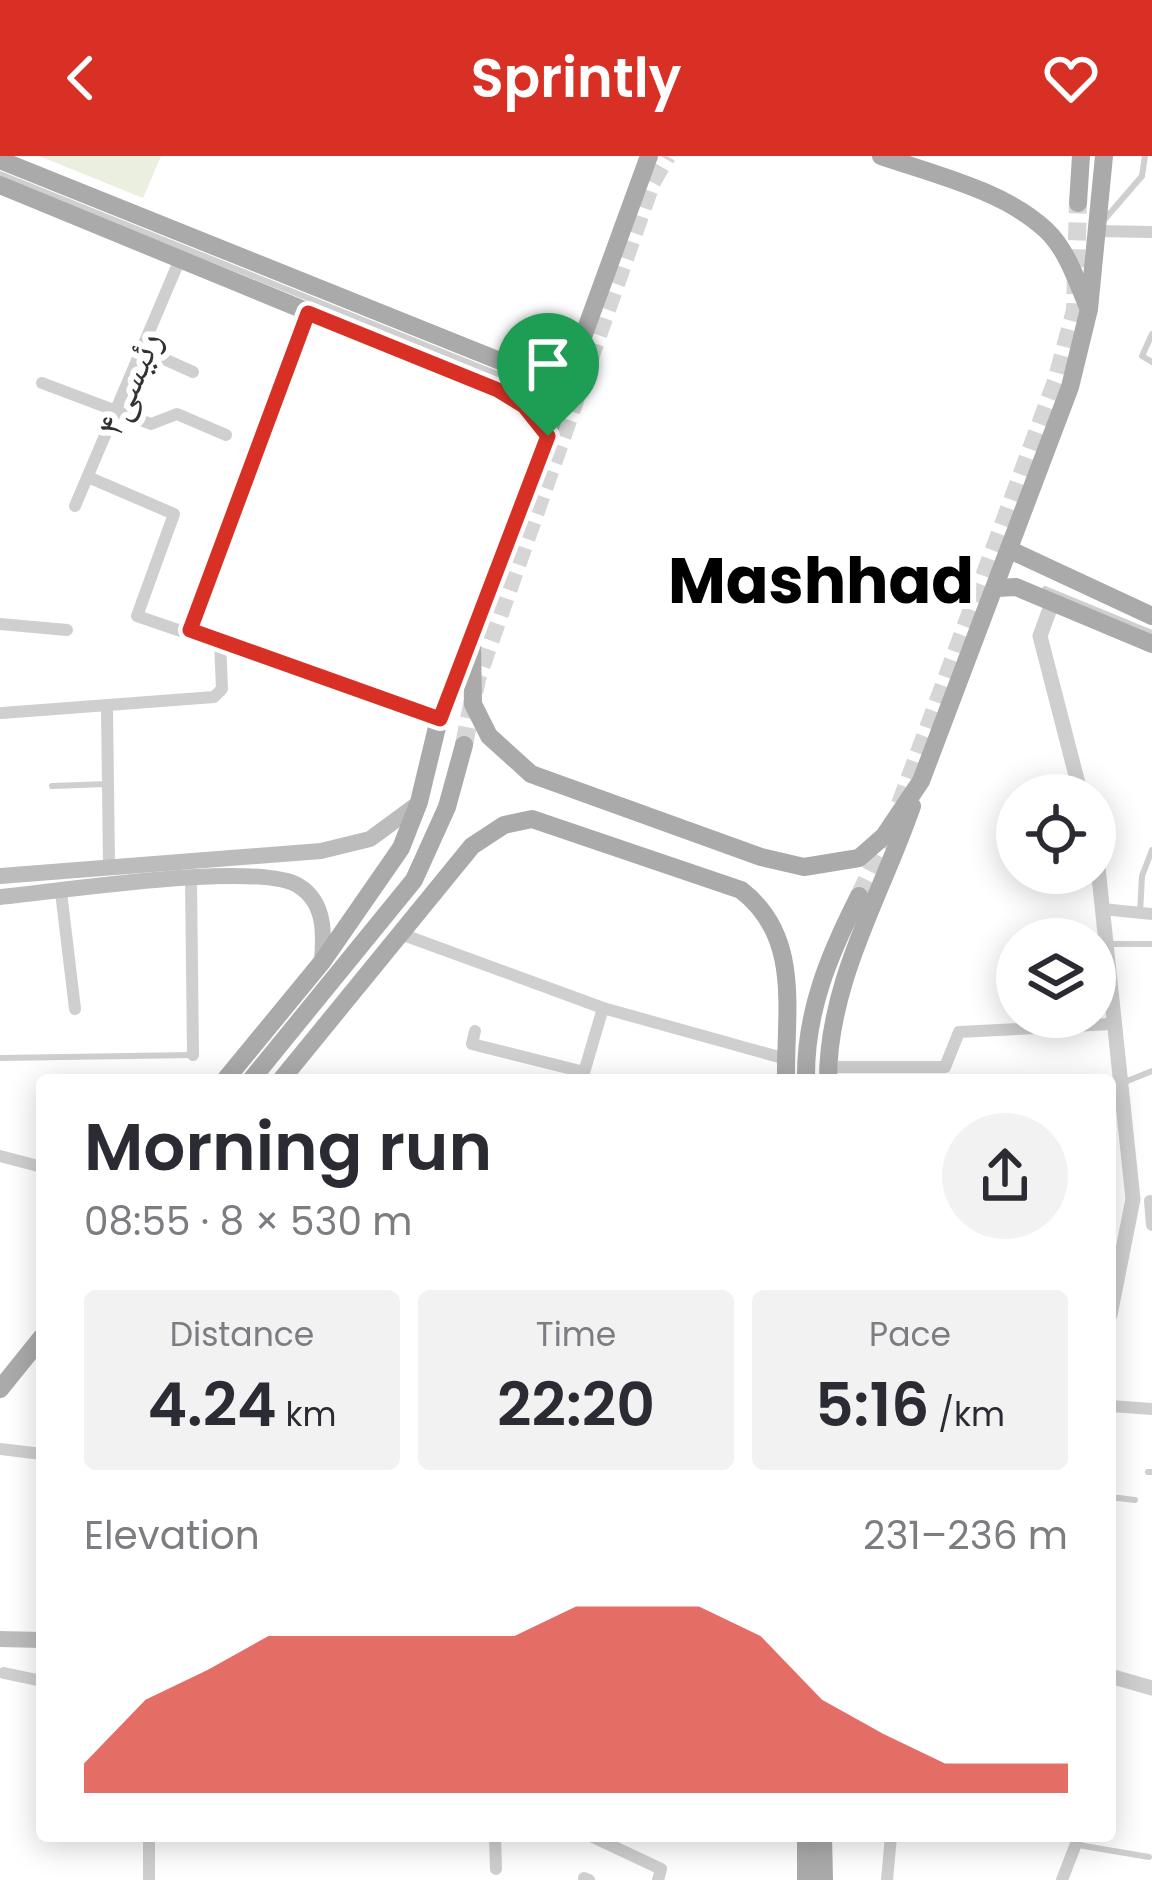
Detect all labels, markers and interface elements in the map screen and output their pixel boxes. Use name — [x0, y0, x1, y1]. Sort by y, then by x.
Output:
text: Sprintly — [471, 40, 681, 116]
icon: back — [48, 45, 114, 111]
icon: heart — [1038, 45, 1104, 111]
pin — [497, 313, 599, 436]
street label: رئیسی۴ — [82, 322, 175, 445]
icon: arrive — [515, 331, 581, 397]
district label: Mashhad — [668, 537, 974, 625]
map controls — [996, 774, 1116, 1038]
button: locate — [996, 774, 1116, 894]
button: layers — [996, 918, 1116, 1038]
text: Morning run — [84, 1101, 492, 1193]
button: share — [942, 1113, 1068, 1239]
text: 08:55 · 8 × 530 m — [84, 1194, 413, 1249]
text: Distance — [170, 1311, 314, 1358]
text: Time — [536, 1311, 616, 1358]
text: Pace — [869, 1311, 951, 1358]
text: 4.24 — [147, 1363, 277, 1447]
text: 22:20 — [497, 1363, 655, 1447]
text: 5:16 — [815, 1363, 930, 1447]
text: km — [277, 1391, 337, 1438]
text: /km — [930, 1391, 1005, 1438]
text: Elevation — [84, 1508, 260, 1563]
text: 231–236 m — [863, 1508, 1068, 1563]

